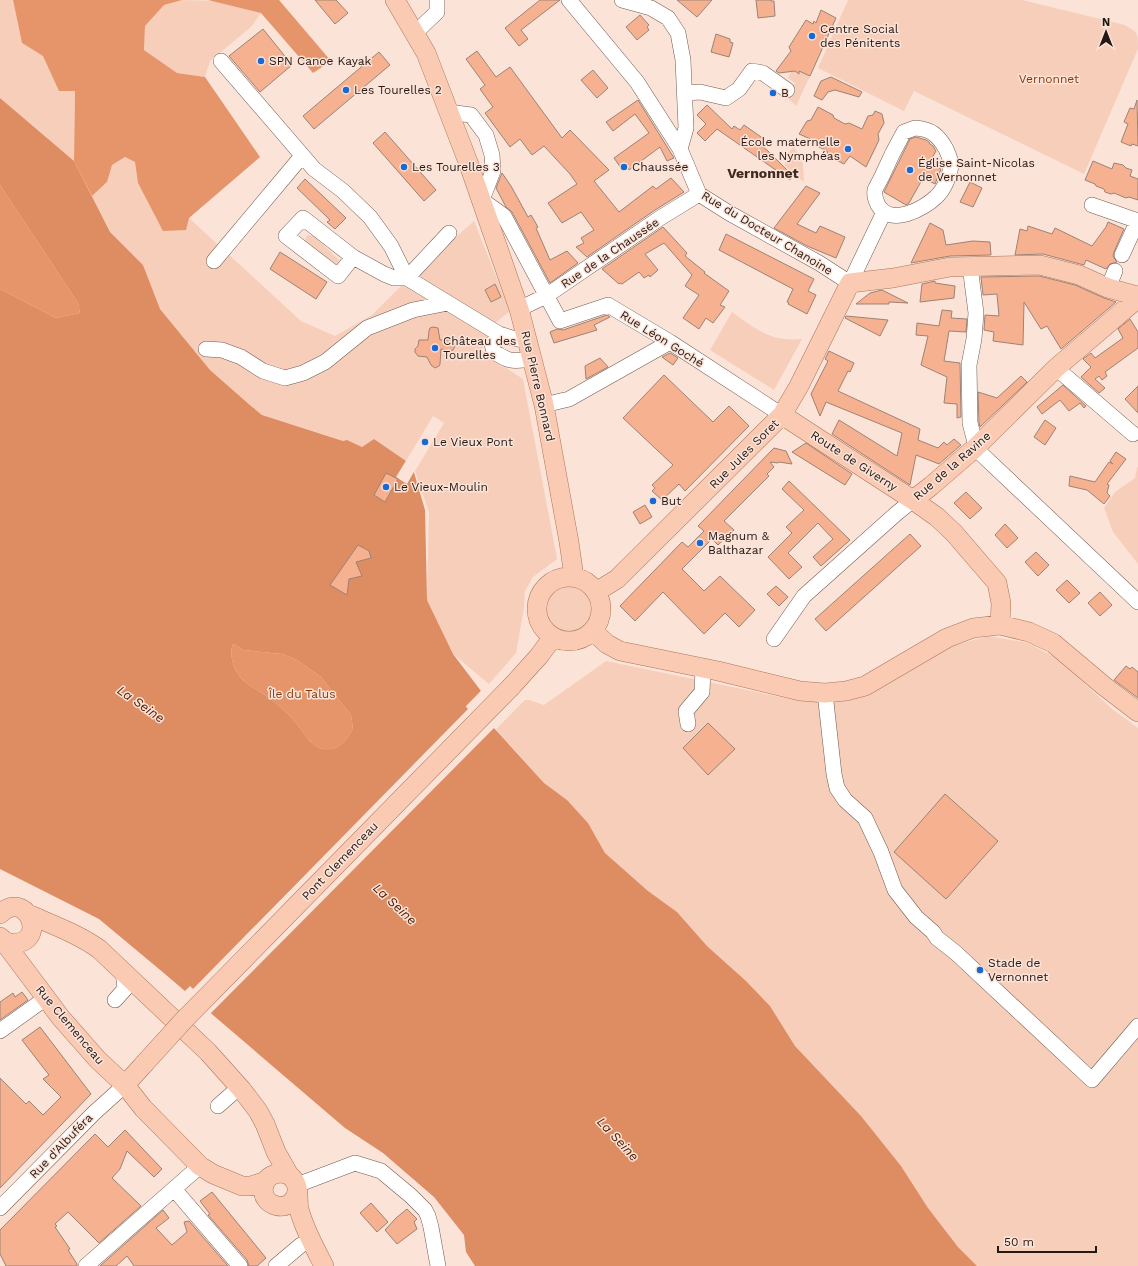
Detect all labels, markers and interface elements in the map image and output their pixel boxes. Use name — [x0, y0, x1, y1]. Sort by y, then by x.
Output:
north arrow — [1086, 12, 1126, 52]
text: N — [1102, 16, 1110, 29]
place label: Centre Social des Pénitents — [820, 22, 900, 50]
marker: Centre Social des Pénitents — [807, 31, 817, 41]
place label: SPN Canoe Kayak — [269, 54, 372, 68]
marker: SPN Canoe Kayak — [256, 56, 266, 66]
park label: Vernonnet — [1019, 72, 1079, 86]
place label: Les Tourelles 2 — [354, 83, 442, 97]
marker: Les Tourelles 2 — [341, 85, 351, 95]
place label: B — [781, 86, 789, 100]
marker: B — [768, 88, 778, 98]
place label: École maternelle les Nymphéas — [741, 135, 840, 163]
marker: École maternelle les Nymphéas — [843, 144, 853, 154]
place label: Église Saint-Nicolas de Vernonnet — [918, 156, 1035, 184]
place label: Les Tourelles 3 — [412, 160, 500, 174]
place label: Chaussée — [632, 160, 688, 174]
marker: Les Tourelles 3 — [399, 162, 409, 172]
marker: Chaussée — [619, 162, 629, 172]
district label: Vernonnet — [727, 165, 799, 181]
marker: Église Saint-Nicolas de Vernonnet — [905, 165, 915, 175]
street label: Rue du Docteur Chanoine — [699, 188, 835, 278]
street label: Rue de la Chaussée — [558, 215, 662, 291]
street label: Rue Léon Goché — [618, 308, 706, 370]
street label: Rue Pierre Bonnard — [518, 329, 558, 443]
place label: Château des Tourelles — [443, 334, 516, 362]
marker: Château des Tourelles — [430, 343, 440, 353]
street label: Rue Jules Soret — [706, 416, 782, 492]
street label: Route de Giverny — [808, 428, 901, 495]
street label: Rue de la Ravine — [911, 429, 993, 503]
place label: Le Vieux Pont — [433, 435, 513, 449]
marker: Le Vieux Pont — [420, 437, 430, 447]
place label: Le Vieux-Moulin — [394, 480, 488, 494]
marker: Le Vieux-Moulin — [381, 482, 391, 492]
place label: But — [661, 494, 681, 508]
marker: But — [648, 496, 658, 506]
place label: Magnum & Balthazar — [708, 529, 770, 557]
marker: Magnum & Balthazar — [695, 538, 705, 548]
water label: La Seine — [115, 682, 167, 726]
park label: Île du Talus — [267, 687, 336, 701]
street label: Pont Clemenceau — [299, 819, 381, 903]
water label: La Seine — [370, 880, 420, 928]
place label: Stade de Vernonnet — [988, 956, 1048, 984]
marker: Stade de Vernonnet — [975, 965, 985, 975]
street label: Rue Clemenceau — [33, 983, 107, 1067]
street label: Rue d'Albuféra — [26, 1110, 96, 1181]
water label: La Seine — [594, 1114, 642, 1164]
scale bar — [998, 1228, 1096, 1254]
text: 50 m — [1004, 1235, 1034, 1249]

